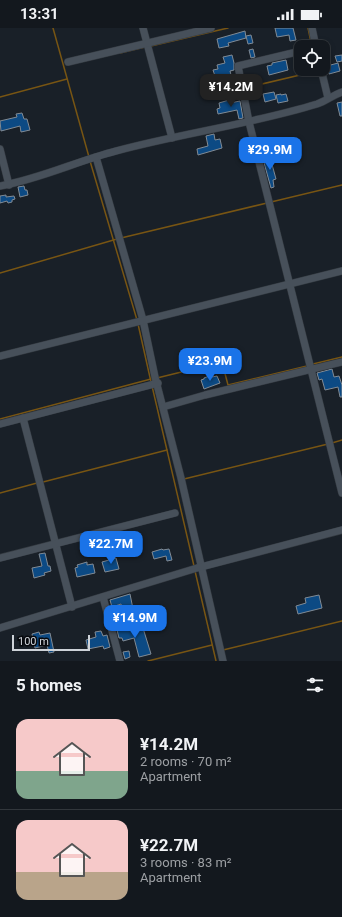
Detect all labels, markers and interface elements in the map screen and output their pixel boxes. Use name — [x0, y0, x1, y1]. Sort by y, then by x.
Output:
text: 13:31 — [20, 5, 59, 23]
map controls — [294, 40, 330, 76]
button: locate — [294, 40, 330, 76]
pin: ¥14.2M — [198, 74, 264, 108]
text: ¥14.2M — [209, 79, 253, 94]
pin: ¥29.9M — [237, 137, 303, 171]
text: ¥29.9M — [248, 142, 292, 157]
pin: ¥23.9M — [177, 348, 243, 382]
text: ¥23.9M — [188, 353, 232, 368]
pin: ¥22.7M — [78, 531, 144, 565]
text: ¥22.7M — [89, 536, 133, 551]
pin: ¥14.9M — [102, 605, 168, 639]
text: ¥14.9M — [113, 610, 157, 625]
scale bar — [12, 633, 90, 652]
text: 100 m — [18, 635, 49, 648]
icon: filters — [304, 674, 326, 696]
text: 5 homes — [16, 675, 82, 695]
text: ¥14.2M — [140, 734, 198, 754]
icon: home — [48, 735, 96, 783]
text: 2 rooms · 70 m² — [140, 754, 232, 769]
text: Apartment — [140, 769, 202, 784]
text: ¥22.7M — [140, 835, 198, 855]
icon: home — [48, 836, 96, 884]
text: 3 rooms · 83 m² — [140, 855, 232, 870]
text: Apartment — [140, 870, 202, 885]

